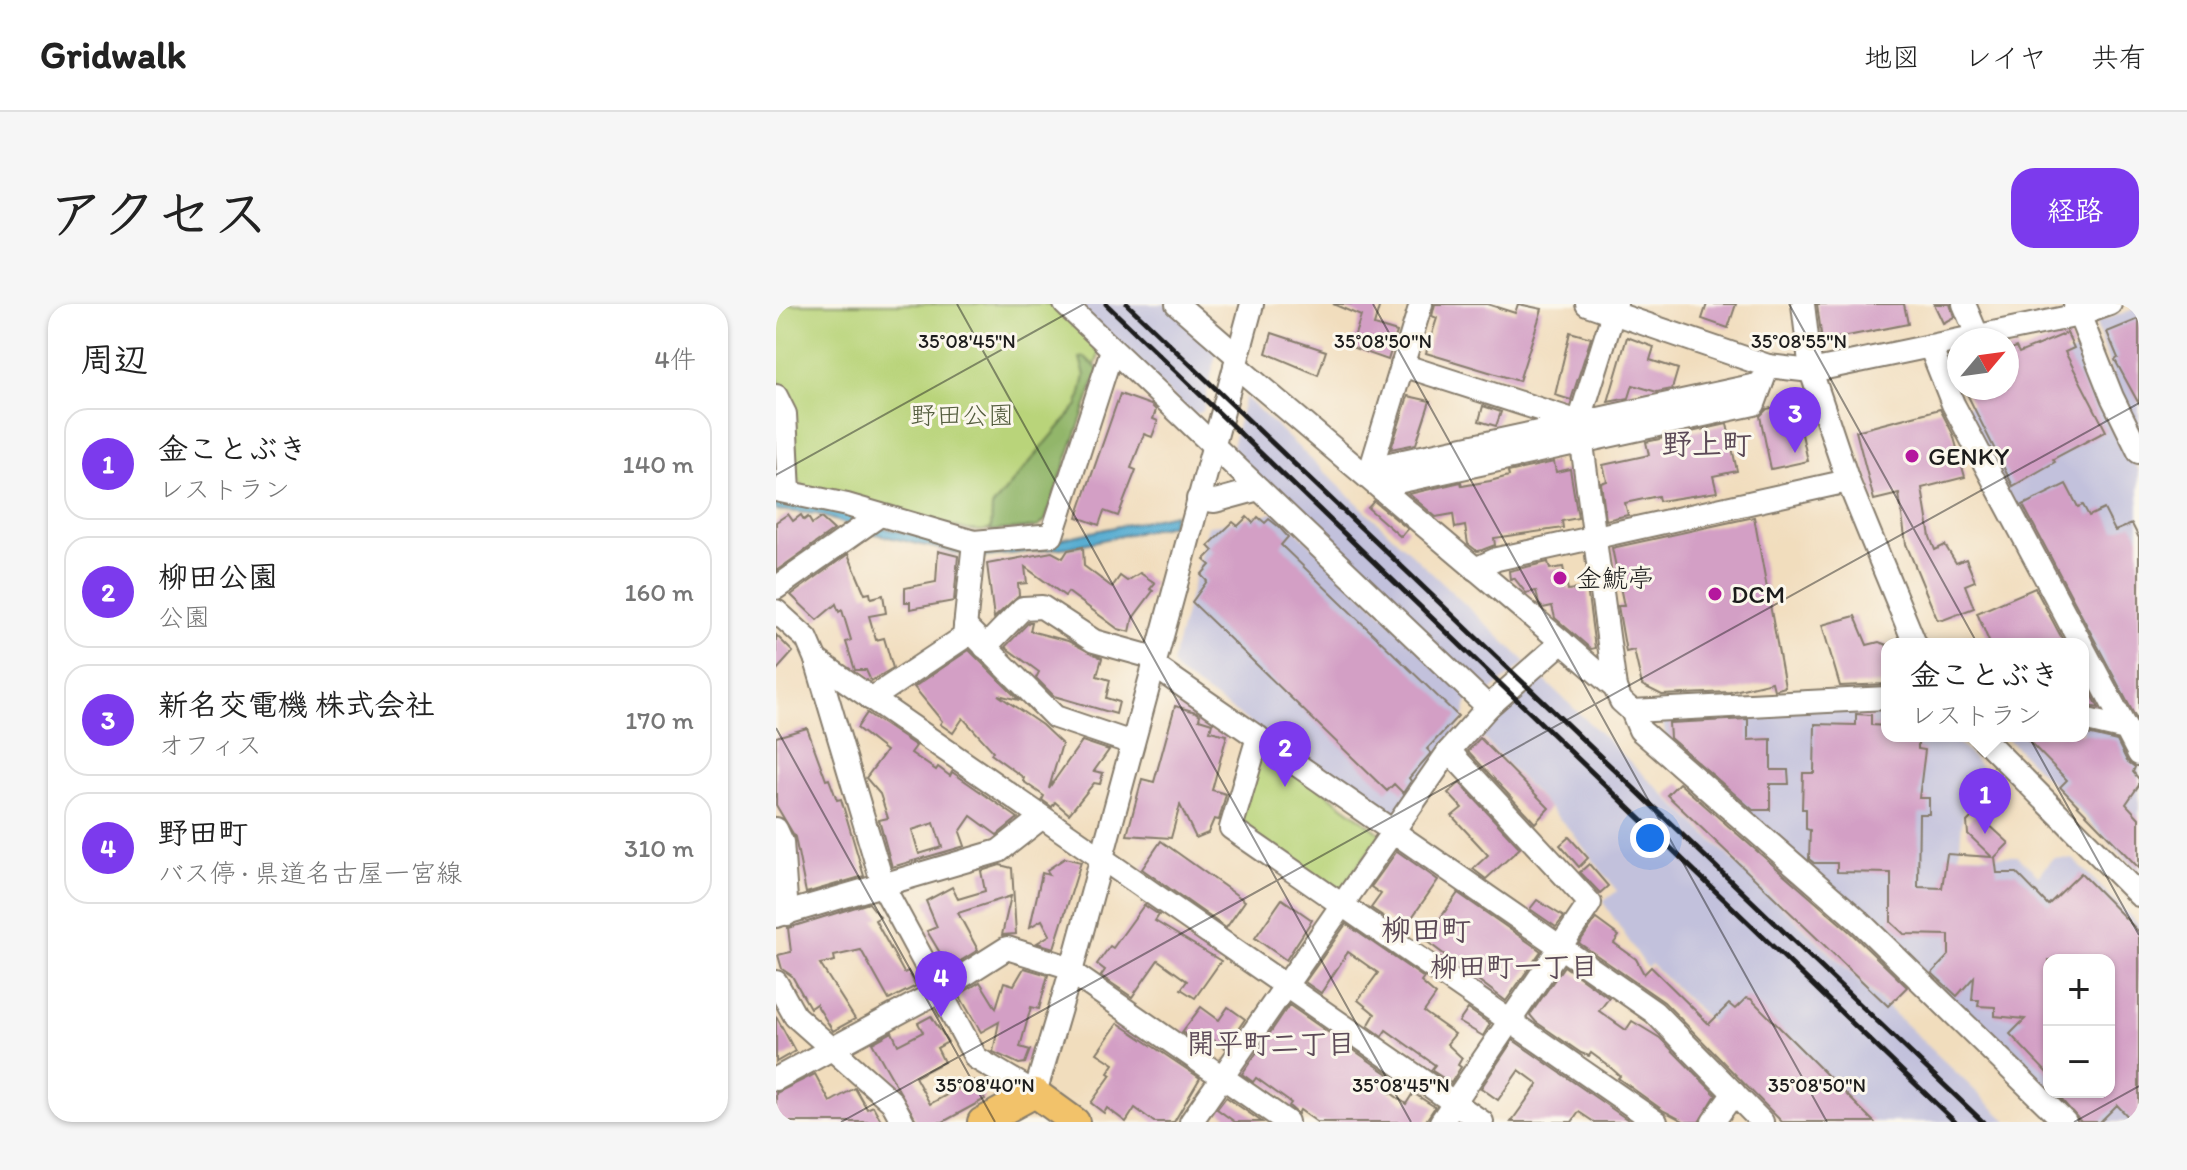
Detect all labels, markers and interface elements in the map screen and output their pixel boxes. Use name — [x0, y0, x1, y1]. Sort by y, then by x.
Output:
text: Gridwalk — [40, 32, 186, 78]
text: 地図 — [1864, 40, 1920, 74]
text: レイヤ — [1964, 40, 2047, 74]
text: 共有 — [2091, 40, 2147, 74]
button: 経路 — [2011, 168, 2139, 248]
text: アクセス — [48, 180, 269, 247]
north arrow — [1947, 328, 2019, 400]
text: 35°08'45"N — [918, 329, 1016, 353]
text: 35°08'50"N — [1334, 329, 1432, 353]
text: 35°08'55"N — [1751, 329, 1847, 353]
text: 周辺 — [80, 339, 148, 380]
text: 4件 — [654, 343, 696, 375]
pin: 3 — [1769, 387, 1821, 453]
park label: 野田公園 — [910, 399, 1014, 431]
district label: 野上町 — [1662, 425, 1752, 462]
text: 金ことぶき — [158, 430, 308, 467]
place label: GENKY — [1928, 440, 2009, 472]
marker: GENKY — [1903, 447, 1921, 465]
text: 1 — [102, 448, 114, 480]
text: 140 m — [623, 448, 694, 480]
text: レストラン — [158, 473, 290, 505]
text: 柳田公園 — [158, 558, 278, 595]
place label: 金鯱亭 — [1576, 562, 1654, 594]
marker: 金鯱亭 — [1551, 569, 1569, 587]
text: 2 — [101, 576, 115, 608]
text: 160 m — [624, 576, 694, 608]
place label: DCM — [1731, 578, 1785, 610]
marker: DCM — [1706, 585, 1724, 603]
text: 公園 — [158, 601, 210, 633]
popup — [1881, 638, 2089, 742]
text: 金ことぶき — [1910, 656, 2060, 693]
text: 新名交電機 株式会社 — [158, 686, 435, 723]
text: レストラン — [1910, 699, 2042, 731]
text: 3 — [101, 704, 115, 736]
text: 170 m — [625, 704, 694, 736]
pin: 2 — [1259, 721, 1311, 787]
text: オフィス — [158, 729, 262, 761]
pin: 1 — [1959, 768, 2011, 834]
text: 野田町 — [158, 814, 248, 851]
your location — [1630, 818, 1670, 858]
text: 4 — [100, 832, 116, 864]
text: 310 m — [624, 832, 694, 864]
text: バス停 · 県道名古屋一宮線 — [158, 857, 462, 889]
district label: 柳田町 — [1381, 911, 1471, 948]
district label: 柳田町一丁目 — [1430, 949, 1598, 983]
pin: 4 — [915, 951, 967, 1017]
map controls — [2043, 954, 2115, 1098]
button: + — [2043, 954, 2115, 1026]
district label: 開平町二丁目 — [1187, 1026, 1355, 1060]
button: − — [2043, 1026, 2115, 1098]
text: 35°08'40"N — [935, 1073, 1035, 1097]
text: 35°08'45"N — [1352, 1073, 1450, 1097]
text: 35°08'50"N — [1768, 1073, 1866, 1097]

